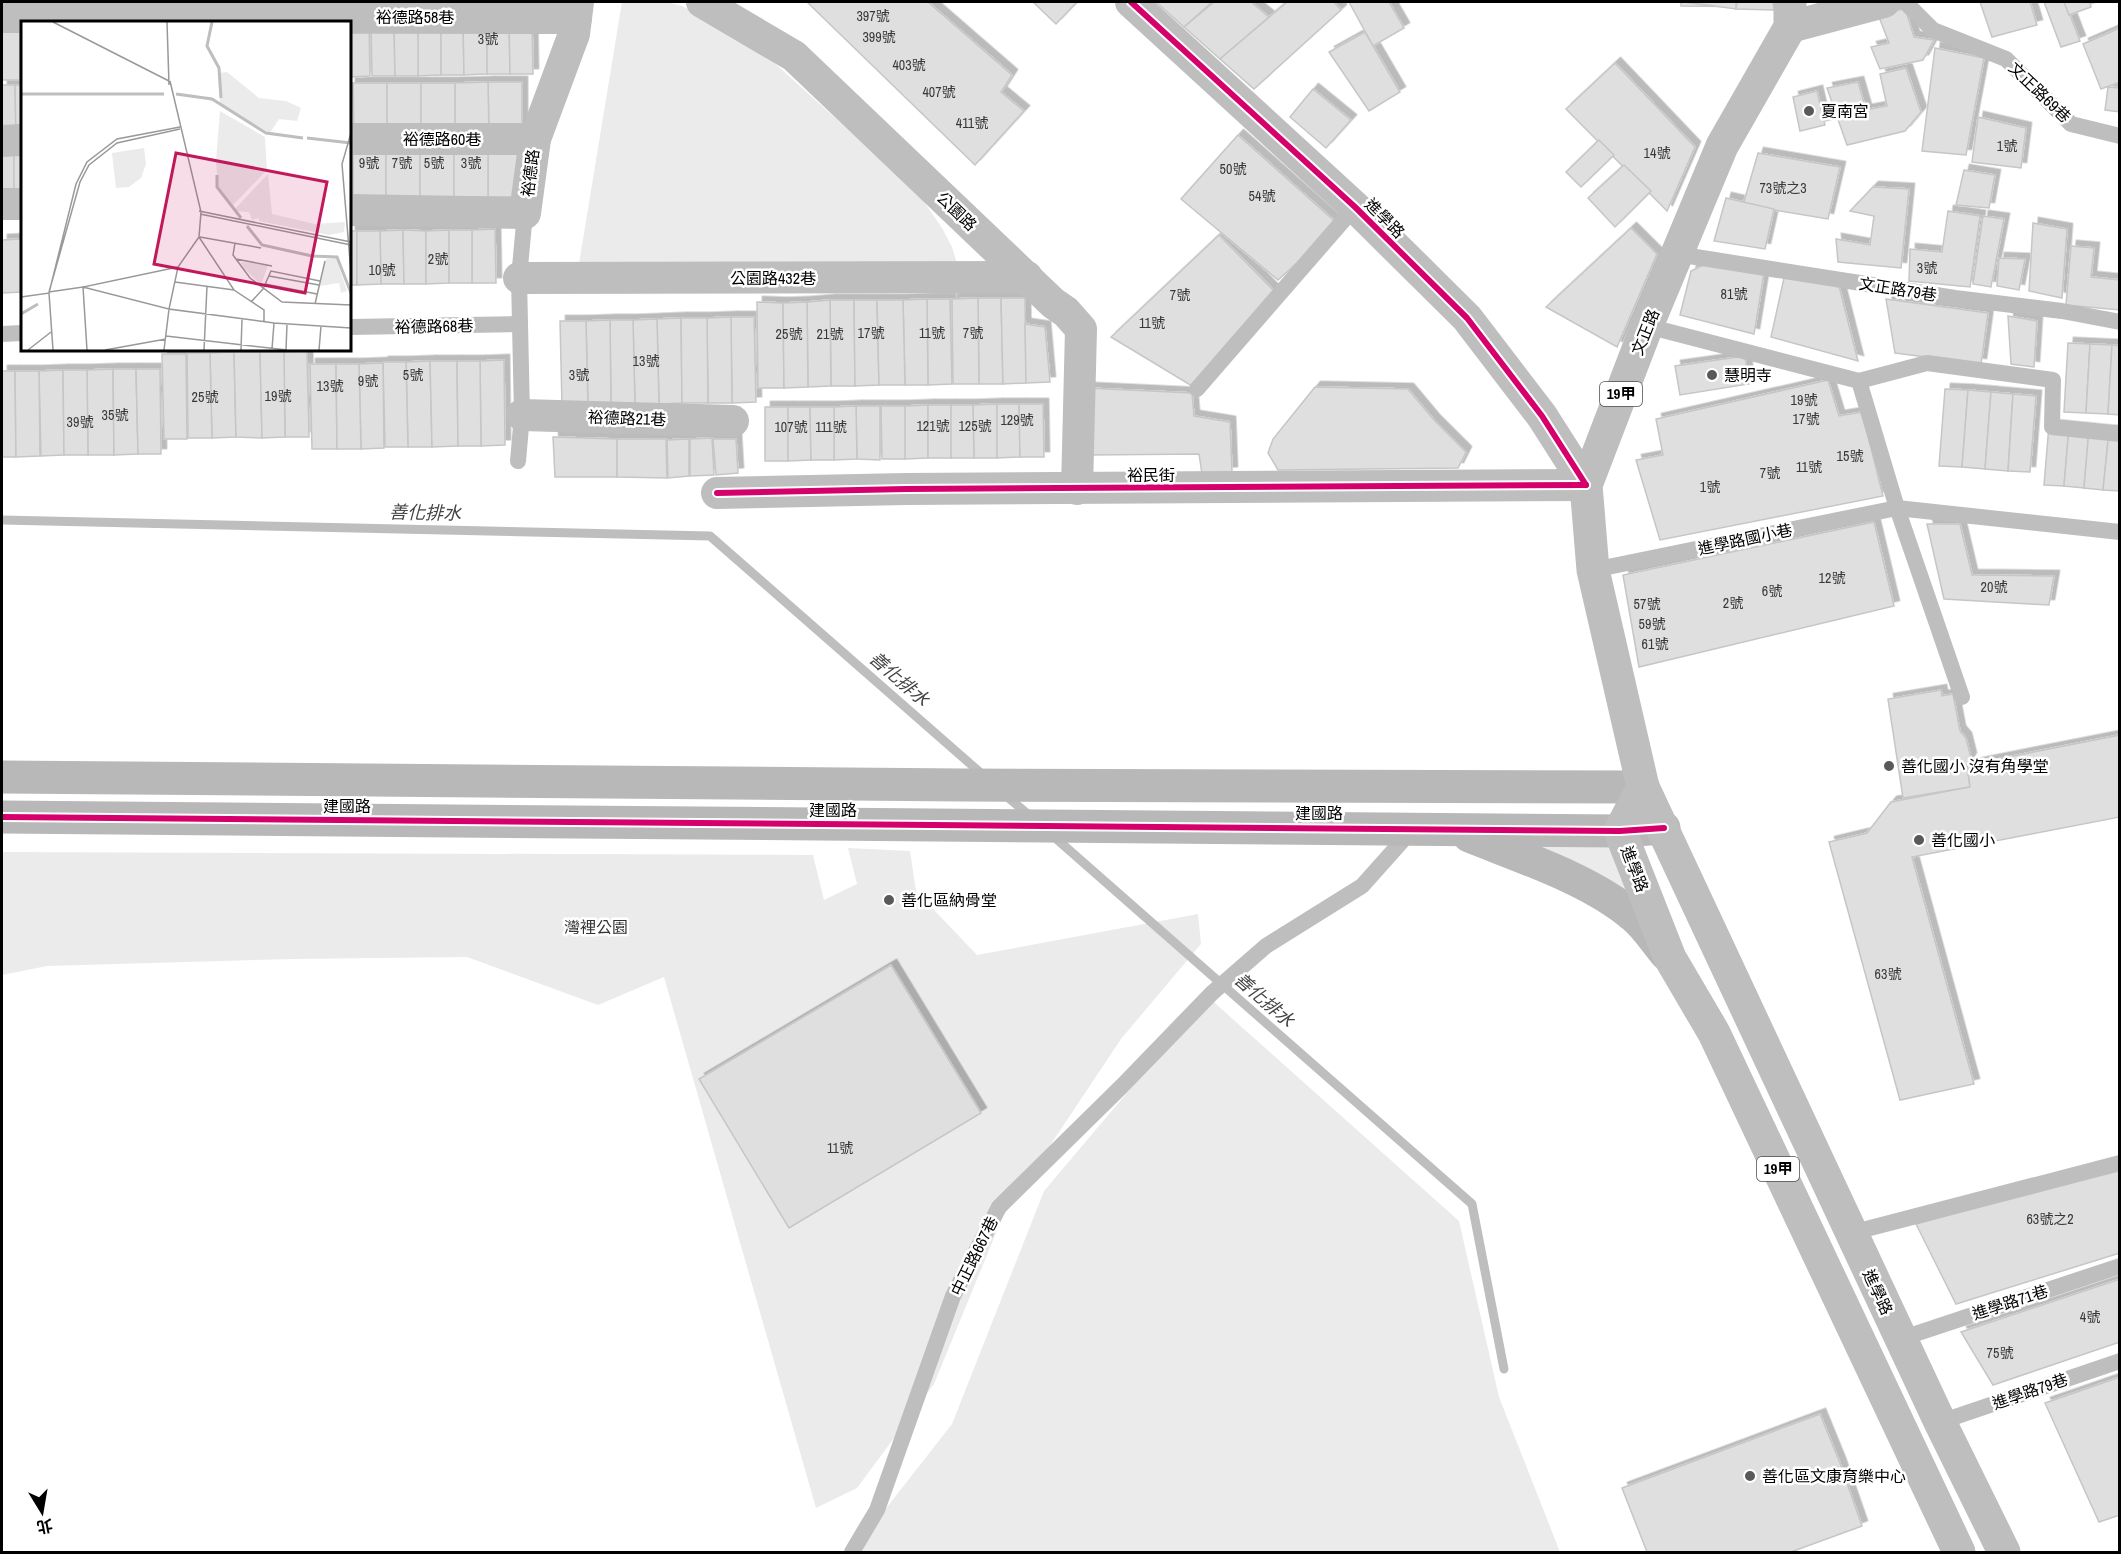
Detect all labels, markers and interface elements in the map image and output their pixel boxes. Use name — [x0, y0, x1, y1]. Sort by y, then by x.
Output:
street label: 裕德路58巷 — [376, 6, 454, 28]
house number: 397號 — [856, 7, 890, 25]
inset map — [21, 21, 351, 351]
house number: 399號 — [862, 28, 896, 46]
house number: 3號 — [478, 30, 498, 48]
house number: 403號 — [892, 56, 926, 74]
street label: 文正路69巷 — [2004, 57, 2076, 127]
house number: 407號 — [922, 83, 956, 101]
place label: 夏南宮 — [1821, 100, 1869, 122]
marker: 夏南宮 — [1802, 104, 1816, 118]
house number: 411號 — [956, 114, 988, 132]
street label: 裕德路60巷 — [403, 128, 481, 150]
house number: 1號 — [1997, 137, 2017, 155]
house number: 14號 — [1644, 144, 1670, 162]
street label: 裕德路 — [516, 148, 544, 198]
house number: 9號 — [359, 154, 379, 172]
house number: 7號 — [392, 154, 412, 172]
house number: 5號 — [424, 154, 444, 172]
house number: 3號 — [461, 154, 481, 172]
house number: 50號 — [1220, 160, 1246, 178]
house number: 73號之3 — [1759, 179, 1807, 197]
street label: 公園路 — [932, 186, 982, 236]
house number: 54號 — [1249, 187, 1275, 205]
street label: 進學路 — [1360, 193, 1410, 243]
house number: 2號 — [428, 250, 448, 268]
house number: 3號 — [1917, 259, 1937, 277]
house number: 10號 — [369, 261, 395, 279]
street label: 公園路432巷 — [730, 267, 816, 289]
street label: 文正路79巷 — [1857, 272, 1939, 306]
house number: 81號 — [1721, 285, 1747, 303]
house number: 7號 — [1170, 286, 1190, 304]
street label: 文正路 — [1626, 306, 1664, 358]
street label: 裕德路68巷 — [395, 314, 473, 338]
house number: 11號 — [1139, 314, 1165, 332]
house number: 17號 — [858, 324, 884, 342]
house number: 11號 — [919, 324, 945, 342]
house number: 7號 — [963, 324, 983, 342]
house number: 25號 — [776, 325, 802, 343]
house number: 21號 — [817, 325, 843, 343]
house number: 13號 — [633, 352, 659, 370]
place label: 慧明寺 — [1724, 364, 1772, 386]
house number: 5號 — [403, 366, 423, 384]
house number: 3號 — [569, 366, 589, 384]
marker: 慧明寺 — [1705, 368, 1719, 382]
house number: 9號 — [358, 372, 378, 390]
house number: 13號 — [317, 377, 343, 395]
road number: 19甲 — [1600, 382, 1642, 406]
house number: 19號 — [265, 387, 291, 405]
house number: 25號 — [192, 388, 218, 406]
house number: 19號 — [1791, 391, 1817, 409]
house number: 35號 — [102, 406, 128, 424]
street label: 裕德路21巷 — [587, 406, 667, 430]
house number: 17號 — [1793, 410, 1819, 428]
house number: 129號 — [1000, 411, 1034, 429]
house number: 39號 — [67, 413, 93, 431]
house number: 121號 — [916, 417, 950, 435]
house number: 125號 — [958, 417, 992, 435]
house number: 107號 — [774, 418, 808, 436]
house number: 111號 — [815, 418, 847, 436]
house number: 15號 — [1837, 447, 1863, 465]
house number: 11號 — [1796, 458, 1822, 476]
street label: 裕民街 — [1127, 464, 1175, 486]
house number: 7號 — [1760, 464, 1780, 482]
house number: 1號 — [1700, 478, 1720, 496]
water label: 善化排水 — [389, 499, 462, 526]
street label: 進學路國小巷 — [1696, 518, 1794, 560]
house number: 12號 — [1819, 569, 1845, 587]
house number: 20號 — [1981, 578, 2007, 596]
house number: 6號 — [1762, 582, 1782, 600]
house number: 2號 — [1723, 594, 1743, 612]
house number: 57號 — [1634, 595, 1660, 613]
house number: 59號 — [1639, 615, 1665, 633]
house number: 61號 — [1642, 635, 1668, 653]
water label: 善化排水 — [864, 646, 935, 712]
place label: 善化國小 沒有角學堂 — [1901, 755, 2049, 777]
marker: 善化國小 沒有角學堂 — [1882, 759, 1896, 773]
street label: 建國路 — [323, 795, 371, 817]
street label: 建國路 — [809, 799, 857, 821]
street label: 建國路 — [1295, 802, 1343, 824]
place label: 善化國小 — [1931, 829, 1995, 851]
marker: 善化國小 — [1912, 833, 1926, 847]
street label: 進學路 — [1616, 843, 1654, 895]
place label: 善化區納骨堂 — [901, 889, 997, 911]
marker: 善化區納骨堂 — [882, 893, 896, 907]
park label: 灣裡公園 — [564, 916, 628, 938]
house number: 63號 — [1875, 965, 1901, 983]
water label: 善化排水 — [1229, 967, 1300, 1033]
house number: 11號 — [827, 1139, 853, 1157]
road number: 19甲 — [1757, 1157, 1799, 1181]
house number: 63號之2 — [2026, 1210, 2074, 1228]
street label: 中正路667巷 — [945, 1213, 1003, 1299]
street label: 進學路 — [1858, 1266, 1898, 1318]
street label: 進學路71巷 — [1969, 1279, 2051, 1325]
house number: 4號 — [2080, 1308, 2100, 1326]
house number: 75號 — [1987, 1344, 2013, 1362]
street label: 進學路79巷 — [1989, 1368, 2071, 1414]
place label: 善化區文康育樂中心 — [1762, 1465, 1906, 1487]
marker: 善化區文康育樂中心 — [1743, 1469, 1757, 1483]
north arrow — [12, 1482, 72, 1542]
text: 北 — [35, 1514, 55, 1539]

